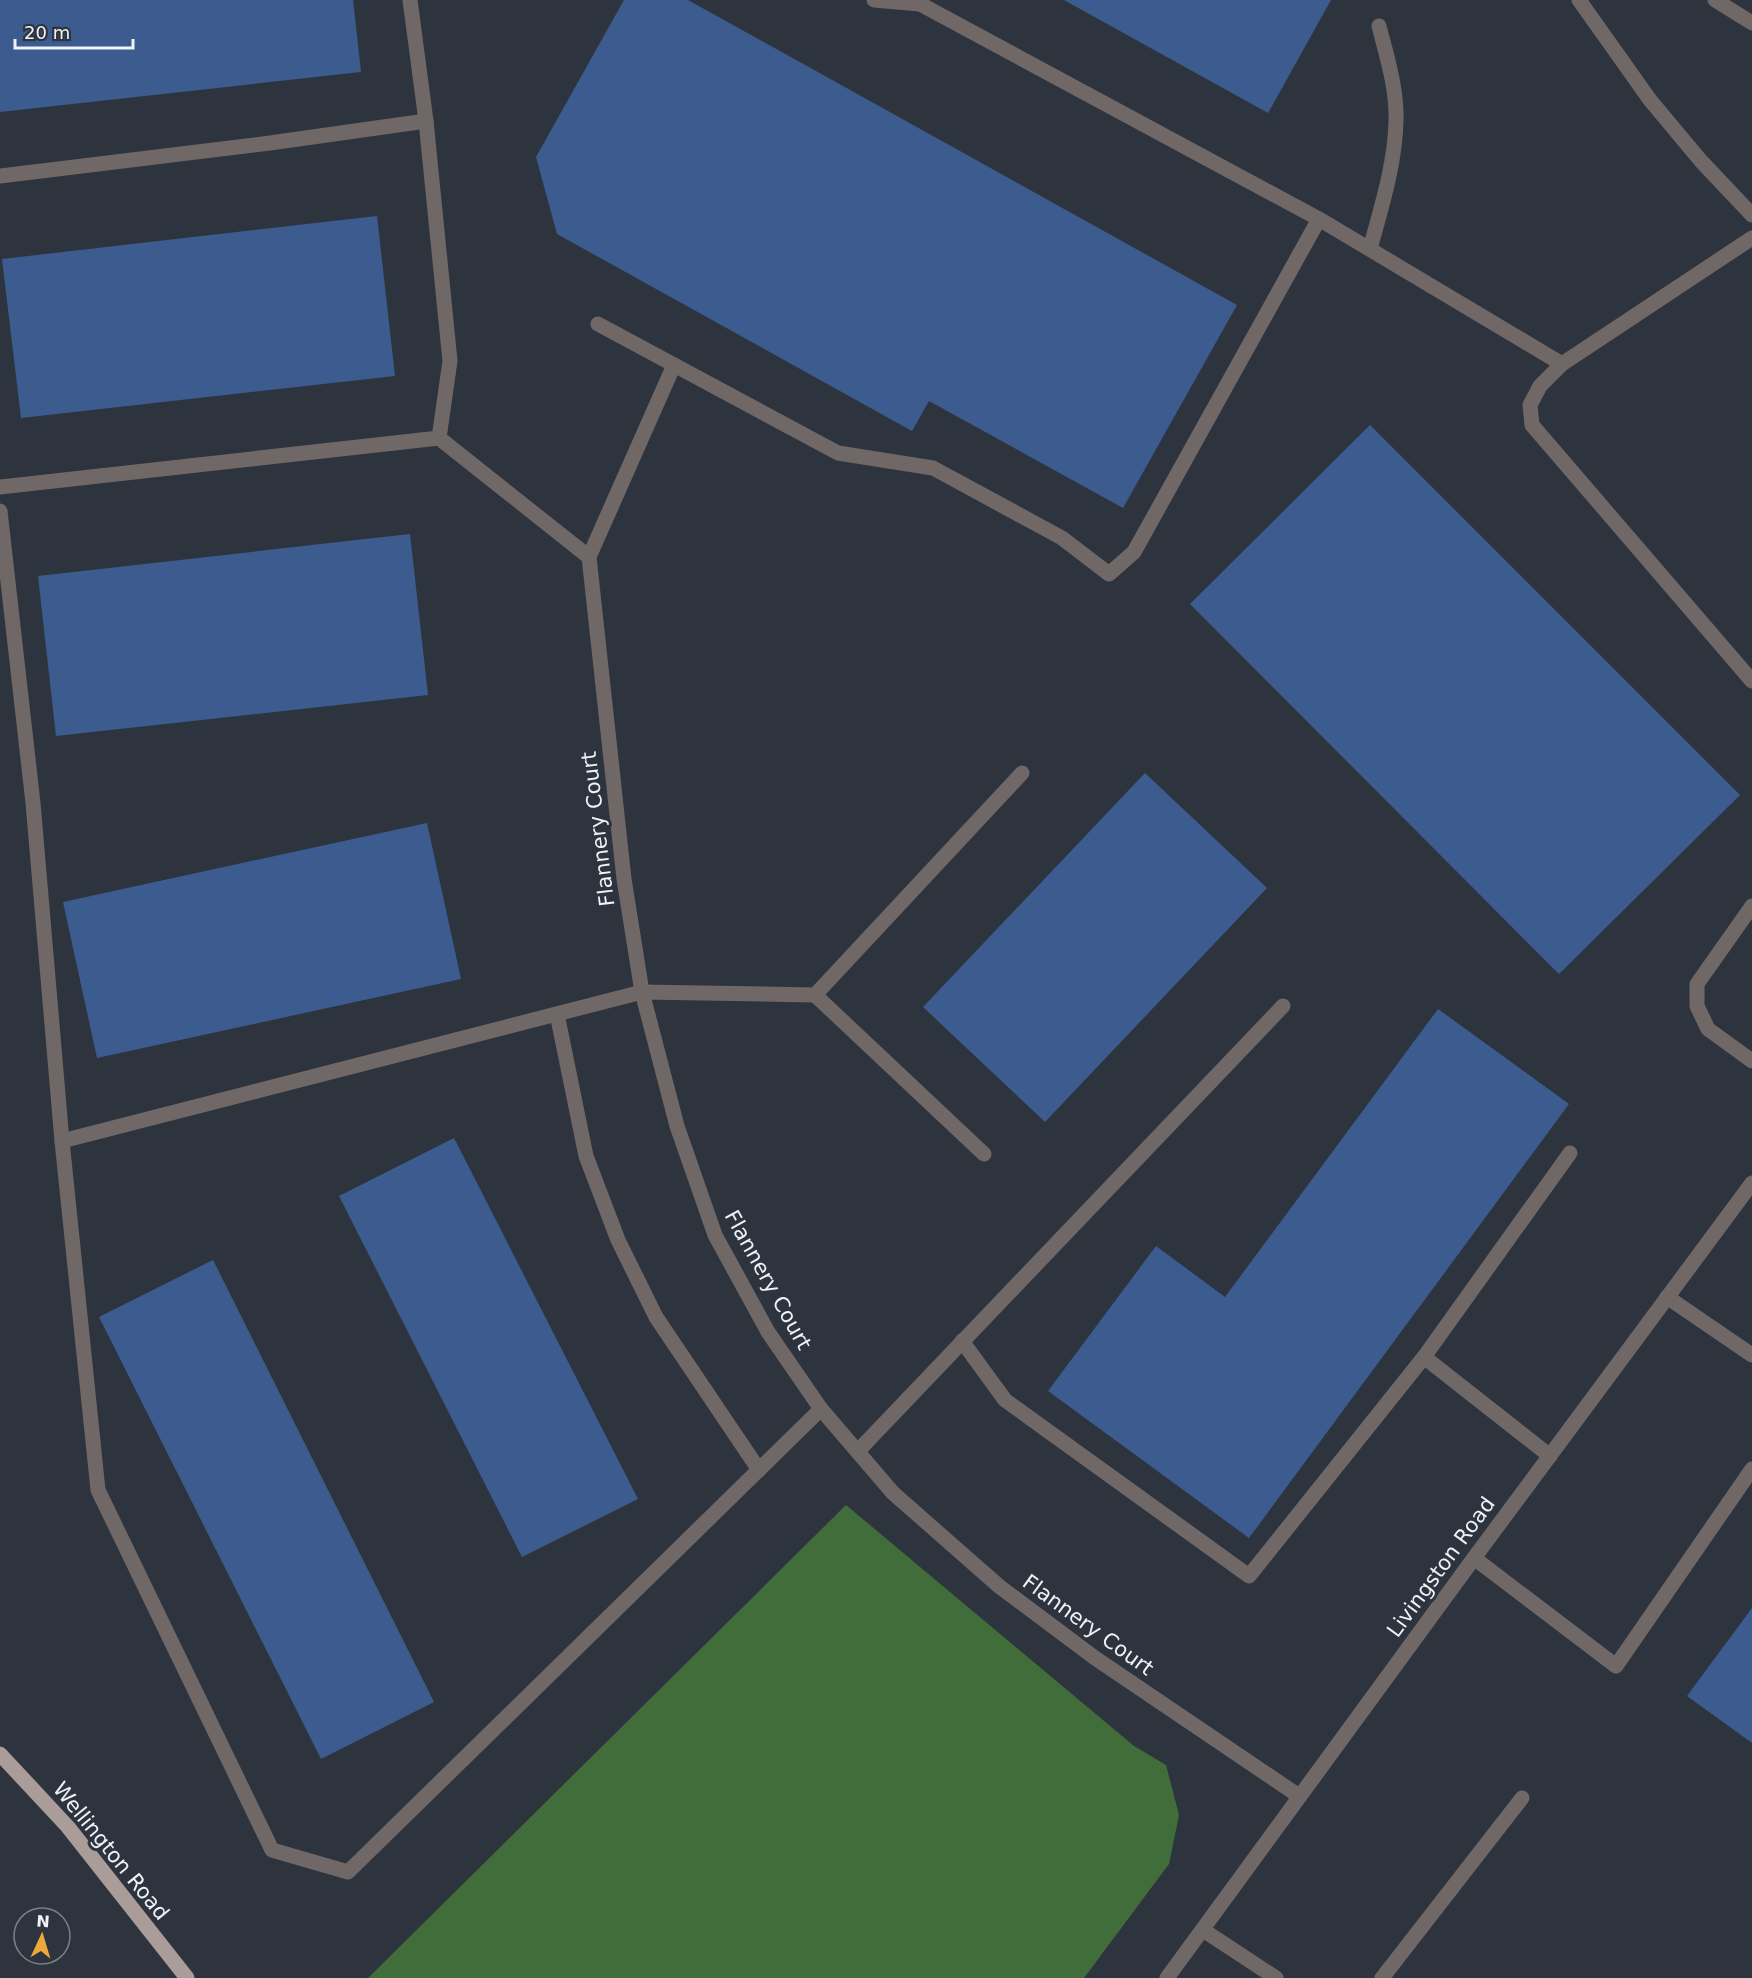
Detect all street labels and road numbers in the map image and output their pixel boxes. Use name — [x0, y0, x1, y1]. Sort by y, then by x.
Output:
street label: Flannery Court — [577, 750, 619, 908]
street label: Flannery Court — [720, 1206, 816, 1354]
street label: Livingston Road — [1382, 1492, 1500, 1642]
street label: Flannery Court — [1018, 1570, 1158, 1680]
street label: Wellington Road — [48, 1777, 174, 1925]

